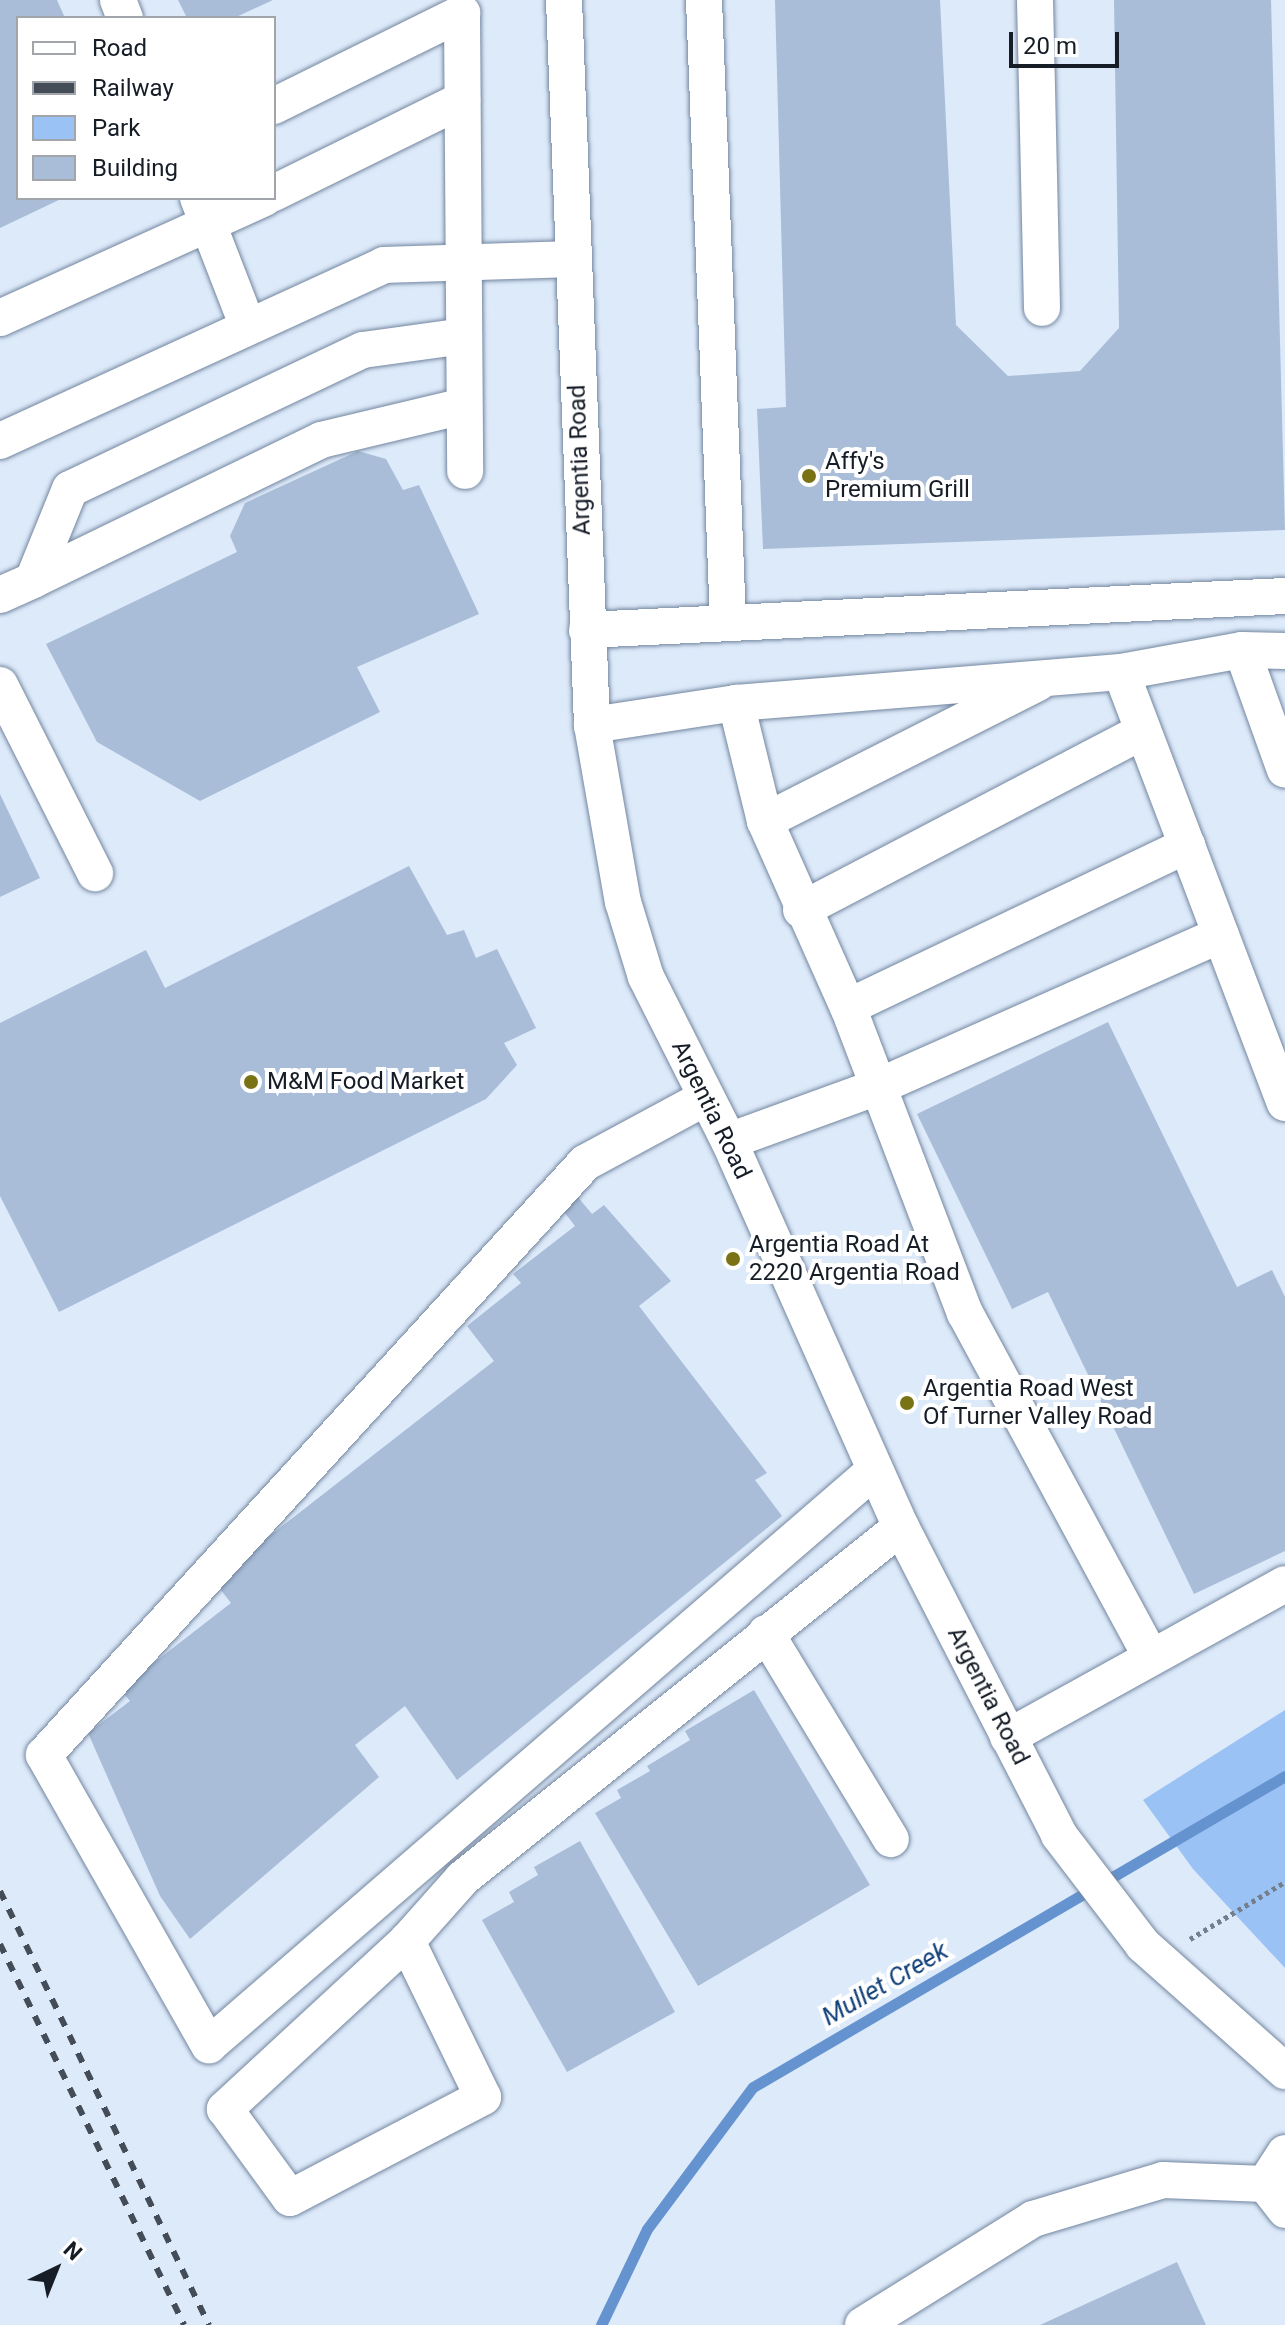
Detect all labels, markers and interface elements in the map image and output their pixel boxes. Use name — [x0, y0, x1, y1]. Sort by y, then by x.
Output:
legend — [16, 16, 276, 200]
scale bar — [1013, 16, 1123, 66]
text: 20 m — [1023, 32, 1077, 60]
text: Road — [92, 34, 147, 62]
text: Railway — [92, 74, 174, 102]
text: Park — [92, 114, 140, 142]
text: Building — [92, 154, 178, 182]
street label: Argentia Road — [563, 384, 597, 536]
place label: Affy's Premium Grill — [825, 448, 970, 504]
marker: Affy's Premium Grill — [800, 467, 818, 485]
street label: Argentia Road — [665, 1036, 757, 1184]
place label: M&M Food Market — [267, 1068, 464, 1096]
marker: M&M Food Market — [242, 1073, 260, 1091]
place label: Argentia Road At 2220 Argentia Road — [749, 1231, 960, 1287]
marker: Argentia Road At 2220 Argentia Road — [724, 1250, 742, 1268]
place label: Argentia Road West Of Turner Valley Road — [923, 1375, 1153, 1431]
marker: Argentia Road West Of Turner Valley Road — [898, 1394, 916, 1412]
street label: Argentia Road — [941, 1622, 1035, 1770]
water label: Mullet Creek — [816, 1935, 954, 2033]
north arrow — [16, 2229, 96, 2309]
text: N — [59, 2237, 87, 2266]

